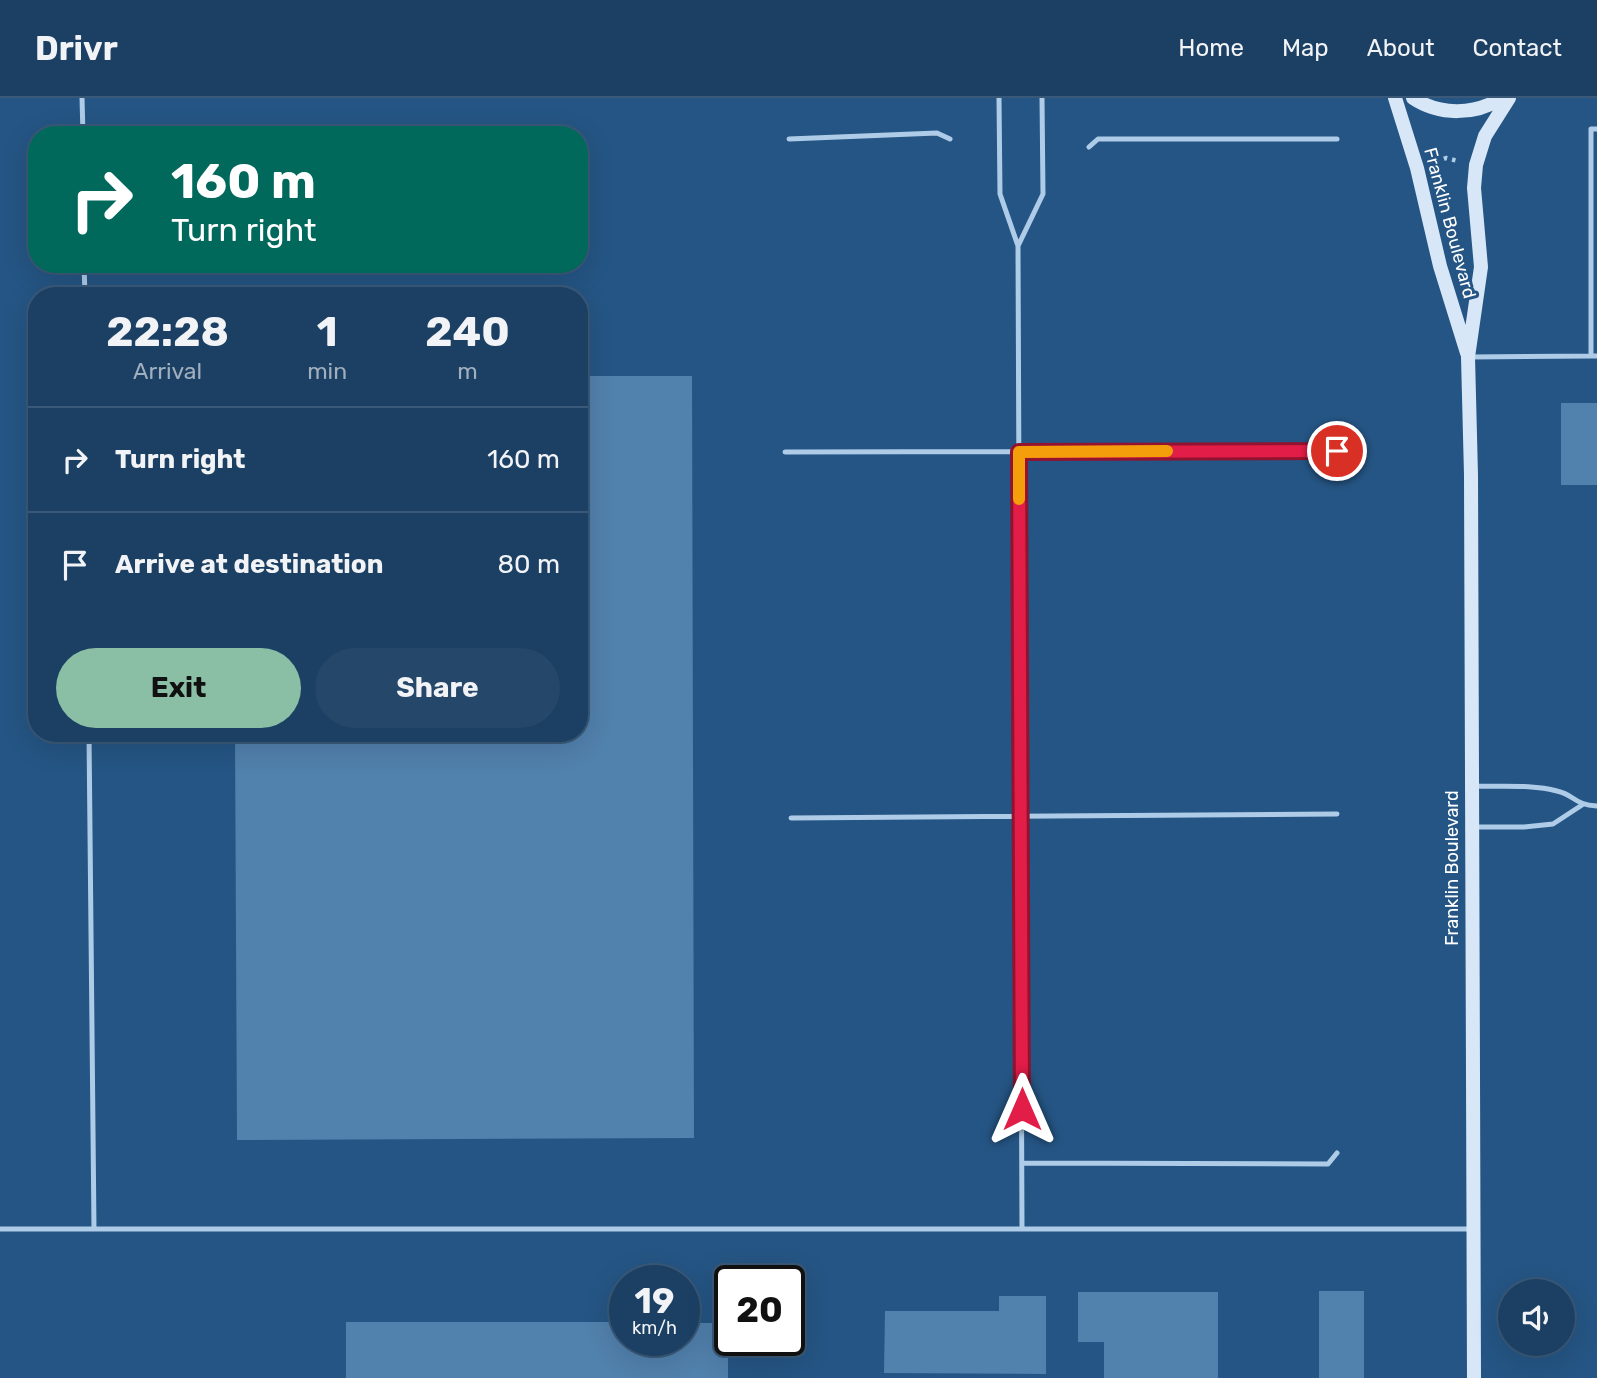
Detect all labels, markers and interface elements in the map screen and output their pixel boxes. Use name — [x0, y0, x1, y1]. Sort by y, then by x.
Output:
text: Drivr — [35, 29, 118, 68]
text: Home — [1178, 34, 1244, 62]
text: Map — [1282, 34, 1329, 62]
text: About — [1367, 34, 1435, 62]
text: Contact — [1473, 34, 1562, 62]
street label: Franklin Boulevard — [1419, 145, 1481, 301]
text: 160 m — [171, 152, 316, 210]
icon: right — [56, 154, 147, 245]
text: Turn right — [171, 211, 316, 249]
text: 22:28 — [106, 307, 229, 357]
text: 1 — [317, 307, 338, 357]
text: 240 — [425, 307, 510, 357]
text: Arrival — [133, 357, 202, 385]
text: min — [307, 357, 347, 385]
text: m — [457, 357, 478, 385]
pin — [1307, 421, 1367, 481]
icon: arrive — [1318, 432, 1356, 470]
icon: right — [56, 441, 94, 479]
text: Turn right — [115, 444, 245, 475]
text: 160 m — [487, 444, 560, 475]
icon: arrive — [56, 546, 94, 584]
text: Arrive at destination — [115, 549, 383, 580]
text: 80 m — [497, 549, 560, 580]
button: Exit — [56, 648, 301, 728]
button: Share — [315, 648, 560, 728]
street label: Franklin Boulevard — [1441, 790, 1463, 946]
position arrow — [985, 1072, 1059, 1146]
speed limit sign: 20 — [714, 1265, 805, 1356]
map controls — [1498, 1279, 1575, 1356]
button: sound — [1498, 1279, 1575, 1356]
text: 19 — [635, 1280, 674, 1322]
text: km/h — [632, 1317, 677, 1339]

